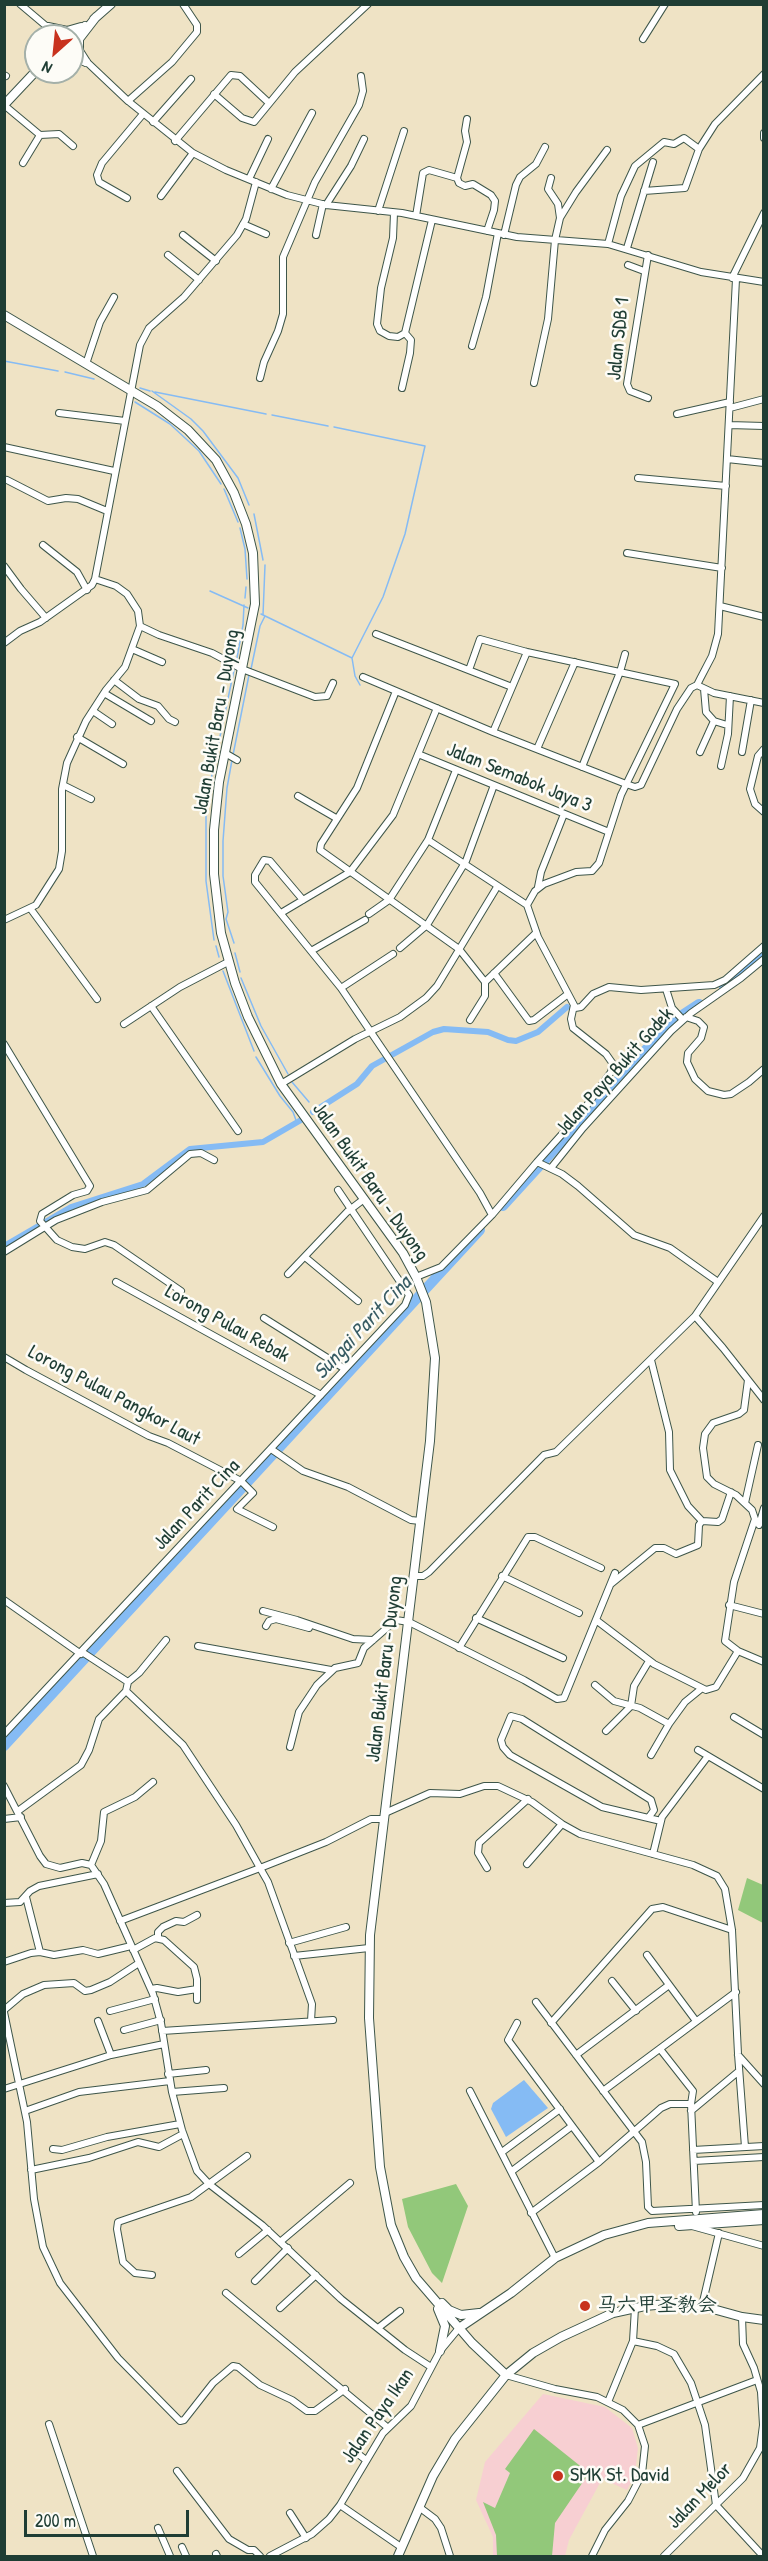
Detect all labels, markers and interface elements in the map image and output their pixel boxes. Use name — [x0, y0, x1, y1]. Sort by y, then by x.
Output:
north arrow — [24, 24, 84, 84]
text: N — [38, 57, 56, 80]
street label: Jalan SDB 1 — [603, 297, 635, 381]
street label: Jalan Bukit Baru - Duyong — [189, 628, 245, 816]
street label: Jalan Semabok Jaya 3 — [443, 738, 595, 818]
street label: Jalan Paya Bukit Godek — [551, 1003, 679, 1141]
street label: Jalan Bukit Baru - Duyong — [306, 1098, 434, 1266]
water label: Sungai Parit Cina — [309, 1271, 417, 1385]
street label: Lorong Pulau Rebak — [161, 1280, 293, 1368]
street label: Lorong Pulau Pangkor Laut — [24, 1340, 204, 1452]
street label: Jalan Parit Cina — [149, 1455, 245, 1555]
street label: Jalan Bukit Baru - Duyong — [362, 1575, 408, 1763]
place label: 马六甲圣教会 — [597, 2294, 717, 2318]
marker: 马六甲圣教会 — [578, 2299, 592, 2313]
street label: Jalan Paya Ikan — [337, 2364, 419, 2468]
street label: Jalan Melor — [663, 2458, 737, 2534]
place label: SMK St. David — [570, 2464, 669, 2488]
marker: SMK St. David — [551, 2469, 565, 2483]
scale bar — [27, 2498, 192, 2536]
text: 200 m — [35, 2508, 76, 2533]

